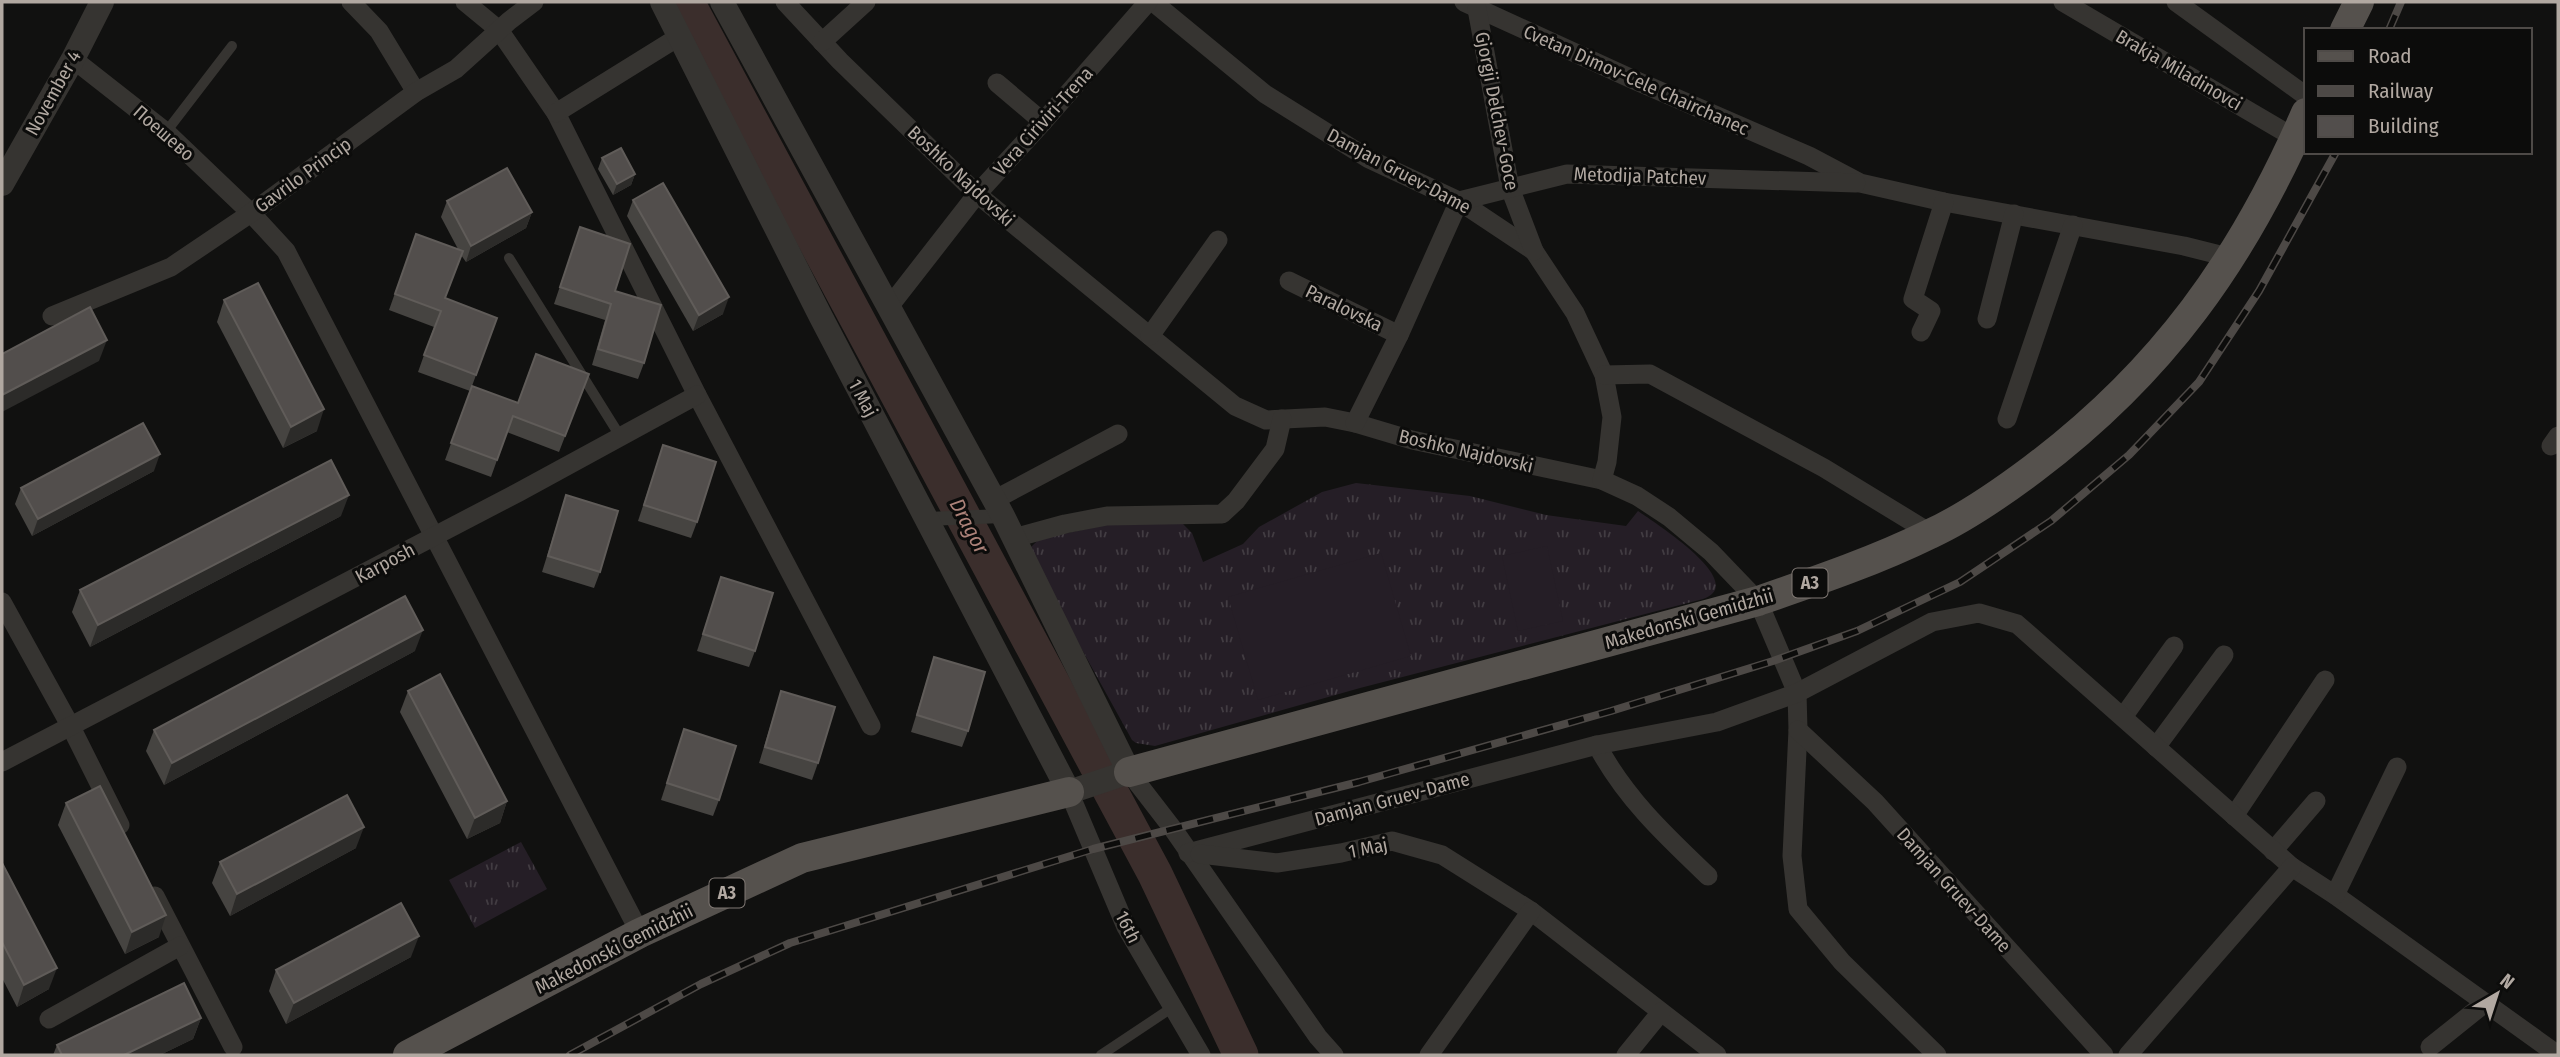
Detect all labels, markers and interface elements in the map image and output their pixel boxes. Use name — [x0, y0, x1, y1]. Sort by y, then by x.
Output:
street label: Cvetan Dimov-Cele Chairchanec — [1520, 20, 1752, 140]
street label: Brakja Miladinovci — [2112, 25, 2246, 115]
legend — [2304, 28, 2532, 154]
street label: Gjorgji Delchev-Goce — [1470, 30, 1524, 192]
text: Road — [2368, 43, 2412, 69]
street label: November 4 — [20, 46, 86, 140]
street label: Vera Ciriviri-Trena — [988, 62, 1098, 180]
text: Railway — [2368, 78, 2434, 104]
street label: Поешево — [129, 100, 199, 166]
text: Building — [2368, 113, 2439, 139]
street label: Boshko Najdovski — [903, 121, 1019, 231]
street label: Damjan Gruev-Dame — [1323, 123, 1475, 219]
street label: Gavrilo Princip — [250, 132, 356, 218]
street label: Metodija Patchev — [1573, 162, 1707, 190]
street label: Paralovska — [1302, 280, 1386, 336]
street label: 1 Maj — [844, 375, 882, 421]
street label: Boshko Najdovski — [1397, 424, 1535, 478]
water label: Dragor — [944, 494, 995, 559]
street label: Karposh — [351, 538, 419, 588]
road number: A3 — [1792, 568, 1828, 598]
street label: Makedonski Gemidzhii — [1602, 584, 1776, 654]
street label: Damjan Gruev-Dame — [1312, 767, 1472, 831]
street label: Damjan Gruev-Dame — [1892, 823, 2016, 957]
street label: 1 Maj — [1347, 833, 1389, 863]
road number: A3 — [710, 878, 744, 908]
street label: Makedonski Gemidzhii — [531, 899, 697, 999]
street label: 16th — [1110, 907, 1146, 947]
north arrow — [2462, 959, 2532, 1029]
text: N — [2496, 969, 2519, 994]

